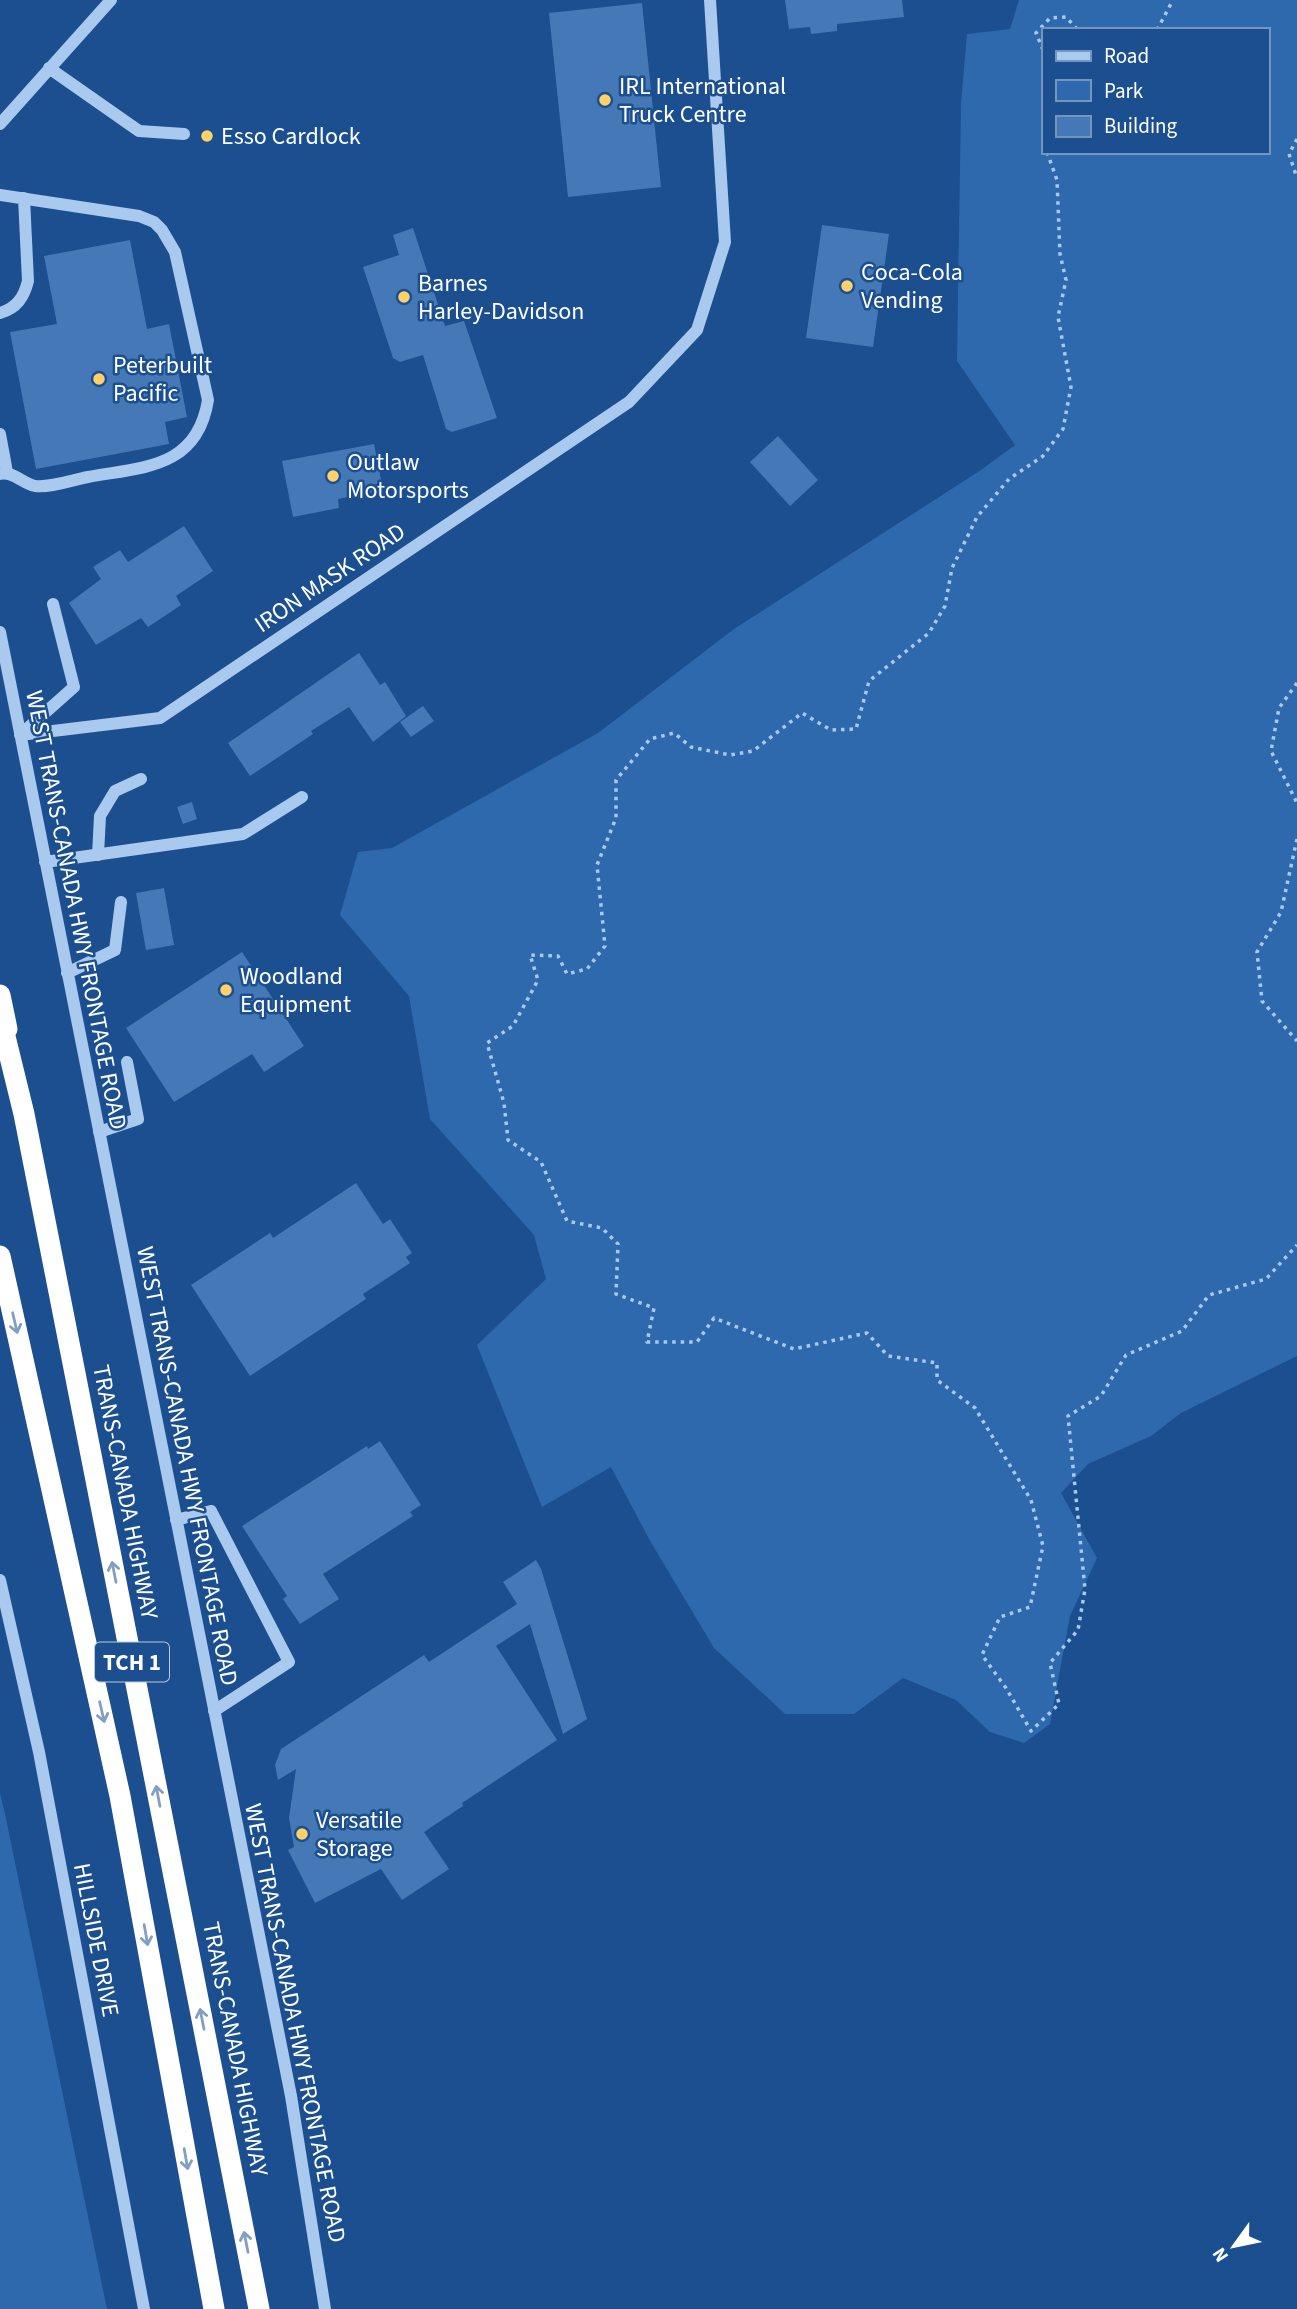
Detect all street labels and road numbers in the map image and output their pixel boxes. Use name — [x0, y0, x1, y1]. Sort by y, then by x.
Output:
street label: IRON MASK ROAD — [248, 514, 412, 642]
street label: WEST TRANS-CANADA HWY FRONTAGE ROAD — [16, 687, 136, 1133]
street label: WEST TRANS-CANADA HWY FRONTAGE ROAD — [127, 1243, 247, 1689]
street label: TRANS-CANADA HIGHWAY — [83, 1362, 167, 1623]
road number: TCH 1 — [95, 1642, 169, 1681]
street label: WEST TRANS-CANADA HWY FRONTAGE ROAD — [235, 1800, 355, 2246]
street label: HILLSIDE DRIVE — [64, 1860, 128, 2020]
street label: TRANS-CANADA HIGHWAY — [193, 1919, 277, 2180]

